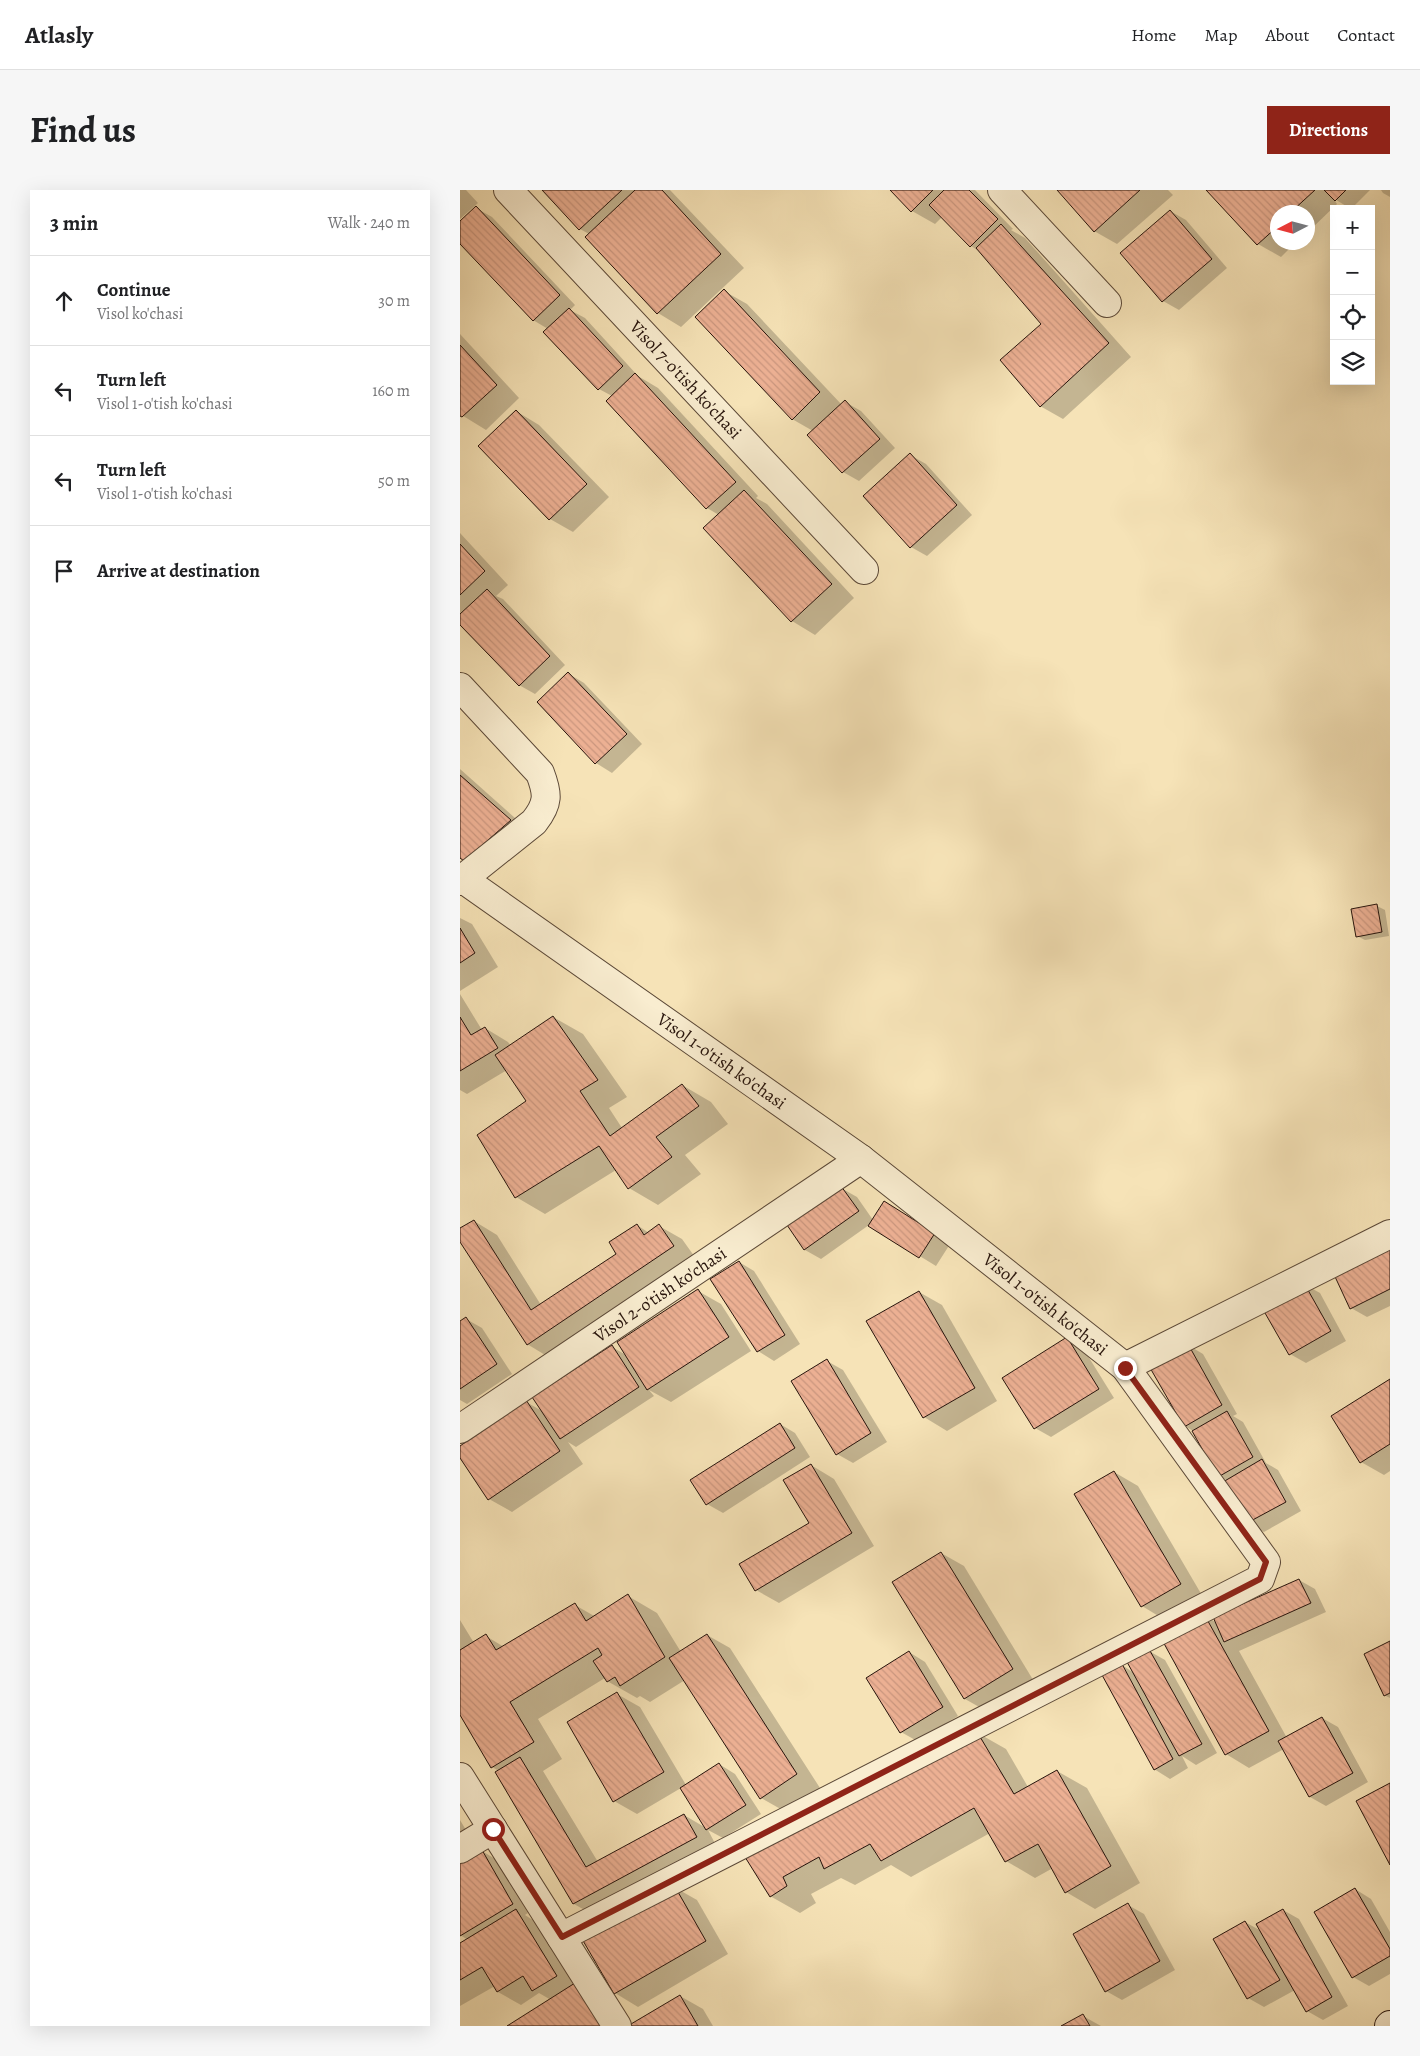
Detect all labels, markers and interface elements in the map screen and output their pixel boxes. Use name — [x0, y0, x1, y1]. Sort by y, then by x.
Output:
text: Atlasly — [25, 19, 93, 51]
text: Home — [1131, 23, 1176, 47]
text: Map — [1204, 23, 1237, 47]
text: About — [1265, 23, 1309, 47]
text: Contact — [1337, 23, 1395, 47]
text: Find us — [30, 106, 136, 154]
button: Directions — [1267, 106, 1390, 154]
north arrow — [1270, 205, 1315, 250]
map controls — [1330, 205, 1375, 385]
button: + — [1330, 205, 1375, 250]
text: 3 min — [50, 209, 98, 237]
text: Walk · 240 m — [328, 212, 410, 234]
button: − — [1330, 250, 1375, 295]
text: Continue — [97, 277, 171, 303]
icon: ahead — [50, 287, 78, 315]
text: 30 m — [378, 290, 410, 312]
button: locate — [1330, 295, 1375, 340]
text: Visol ko'chasi — [97, 303, 183, 325]
street label: Visol 7-o'tish ko'chasi — [624, 315, 747, 444]
button: layers — [1330, 340, 1375, 385]
text: Turn left — [97, 367, 166, 393]
icon: left — [50, 377, 78, 405]
text: 160 m — [372, 380, 410, 402]
text: Visol 1-o'tish ko'chasi — [97, 393, 233, 415]
text: Turn left — [97, 457, 166, 483]
icon: left — [50, 467, 78, 495]
text: 50 m — [378, 470, 410, 492]
text: Visol 1-o'tish ko'chasi — [97, 483, 233, 505]
icon: arrive — [50, 557, 78, 585]
text: Arrive at destination — [97, 558, 260, 584]
street label: Visol 1-o'tish ko'chasi — [652, 1007, 791, 1115]
street label: Visol 2-o'tish ko'chasi — [588, 1241, 731, 1348]
street label: Visol 1-o'tish ko'chasi — [977, 1247, 1113, 1361]
route end — [1114, 1357, 1137, 1380]
route start — [482, 1818, 505, 1841]

